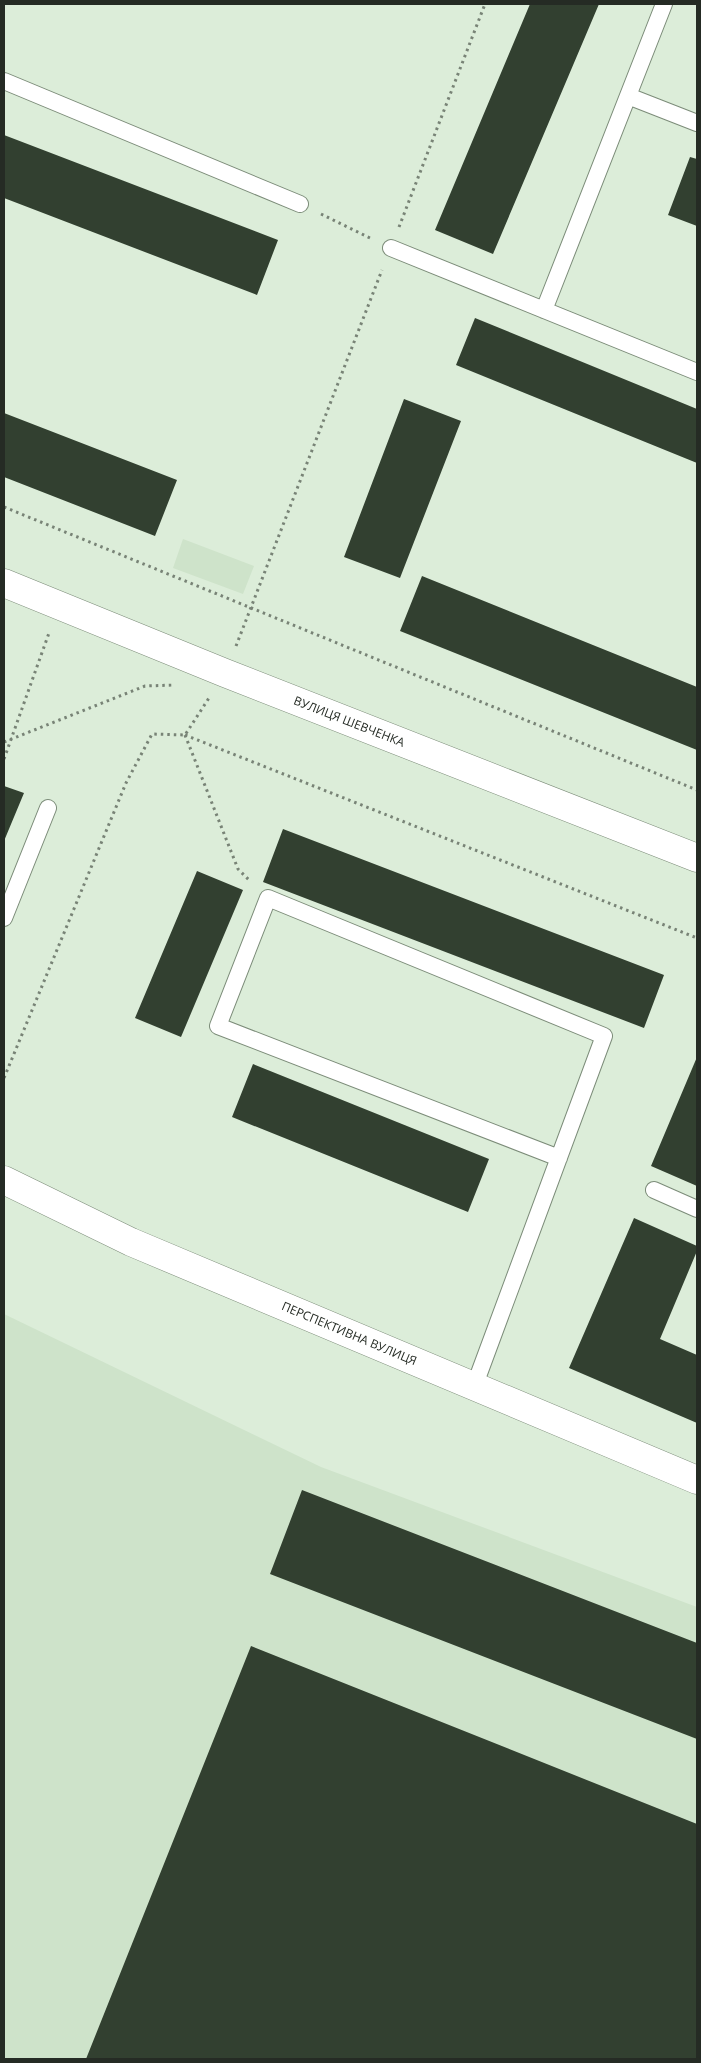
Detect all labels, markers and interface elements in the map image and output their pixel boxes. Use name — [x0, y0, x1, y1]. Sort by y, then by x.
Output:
street label: ВУЛИЦЯ ШЕВЧЕНКА — [291, 692, 408, 751]
street label: ПЕРСПЕКТИВНА ВУЛИЦЯ — [279, 1297, 420, 1369]

